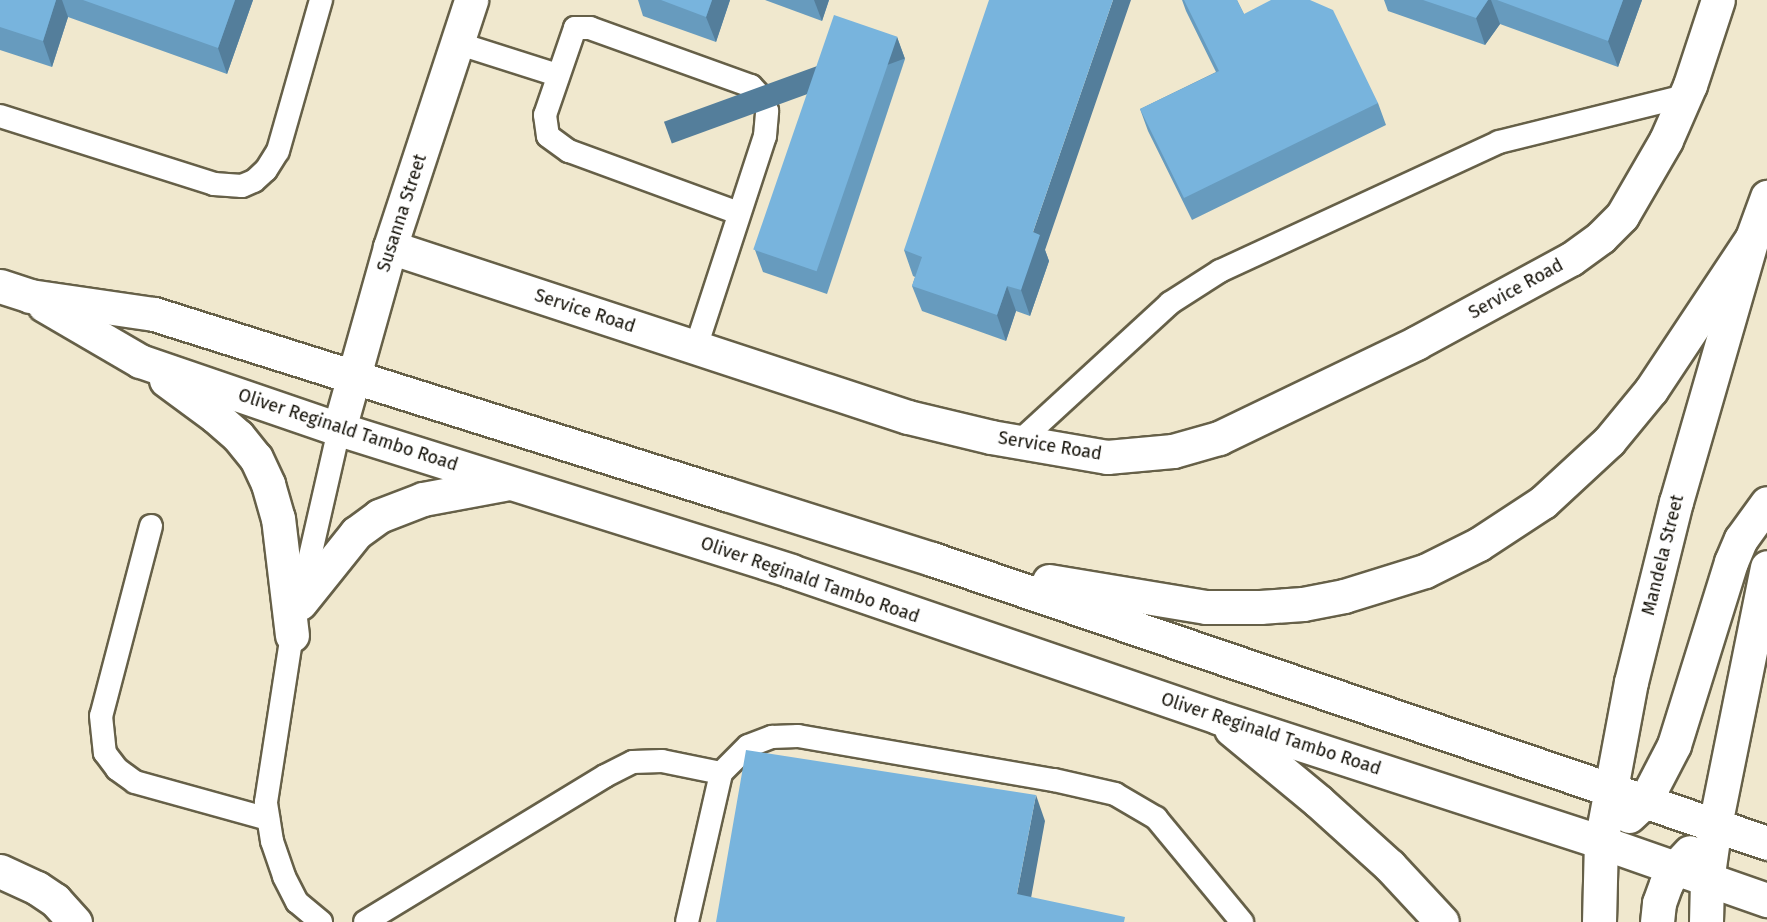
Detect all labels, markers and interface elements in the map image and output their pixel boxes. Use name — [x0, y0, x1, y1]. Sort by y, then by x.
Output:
street label: Susanna Street — [373, 151, 431, 275]
street label: Service Road — [1465, 254, 1567, 324]
street label: Service Road — [532, 285, 638, 337]
street label: Oliver Reginald Tambo Road — [235, 384, 461, 476]
street label: Service Road — [997, 427, 1103, 465]
street label: Mandela Street — [1638, 492, 1688, 618]
street label: Oliver Reginald Tambo Road — [698, 532, 922, 628]
street label: Oliver Reginald Tambo Road — [1158, 688, 1384, 780]

